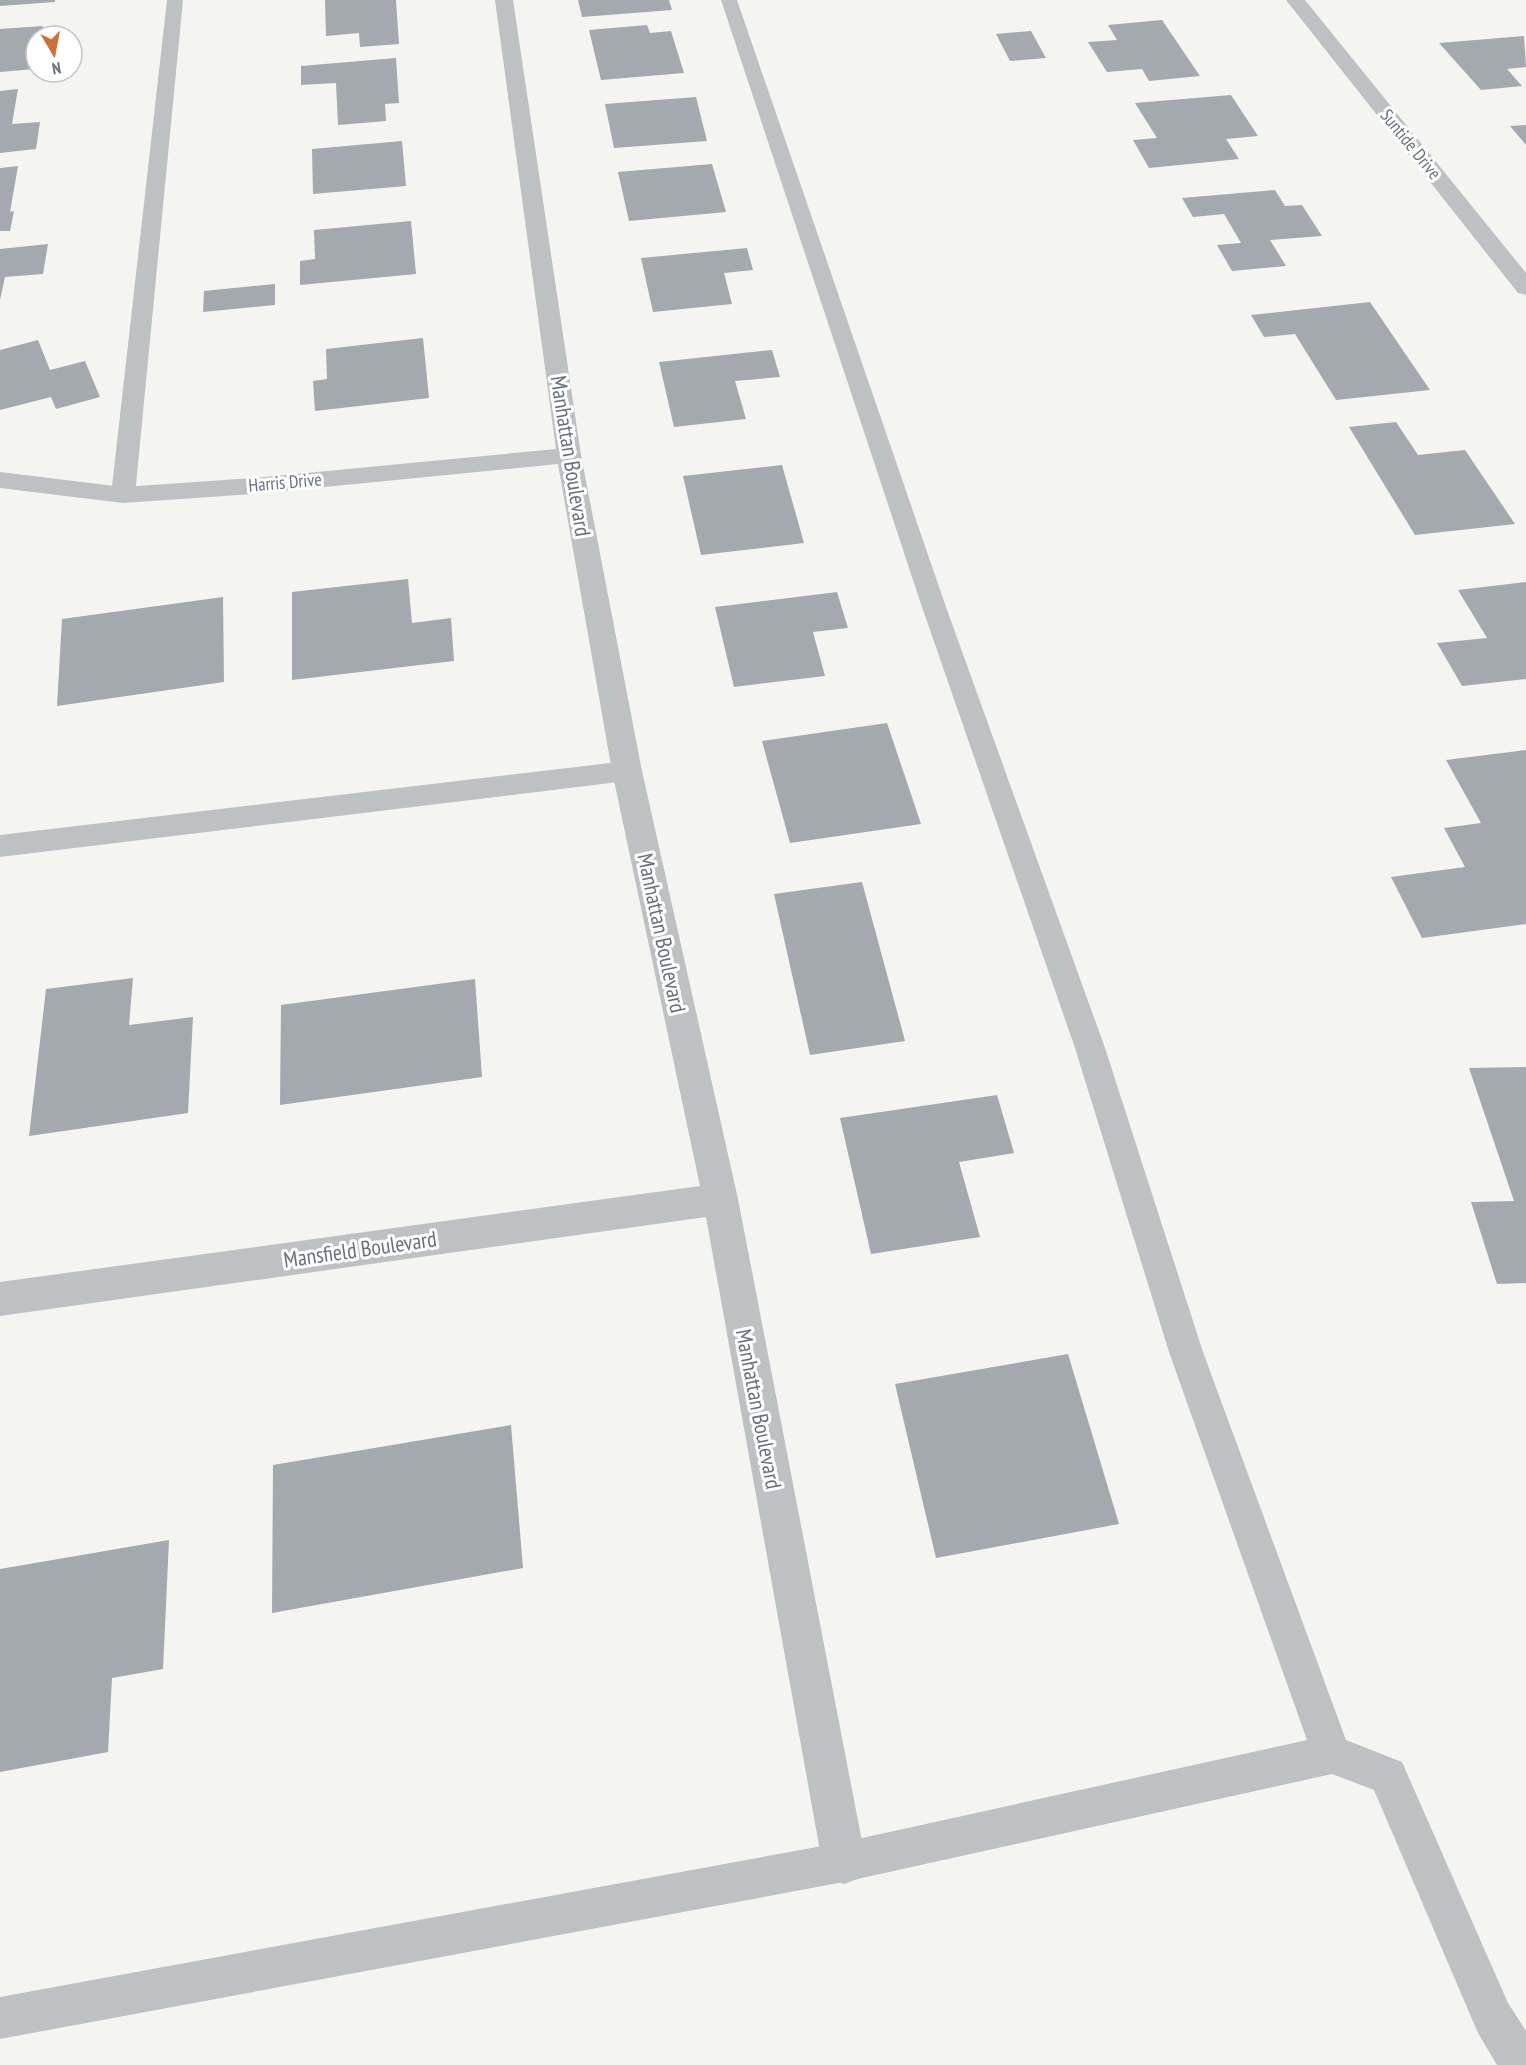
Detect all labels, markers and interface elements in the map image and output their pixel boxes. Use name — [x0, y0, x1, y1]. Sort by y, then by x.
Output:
north arrow — [24, 24, 84, 84]
text: N — [51, 58, 63, 79]
street label: Suntide Drive — [1376, 104, 1446, 184]
street label: Manhattan Boulevard — [544, 374, 598, 538]
street label: Harris Drive — [248, 467, 322, 497]
street label: Manhattan Boulevard — [631, 851, 693, 1015]
street label: Mansfield Boulevard — [282, 1224, 438, 1274]
street label: Manhattan Boulevard — [730, 1327, 788, 1491]

